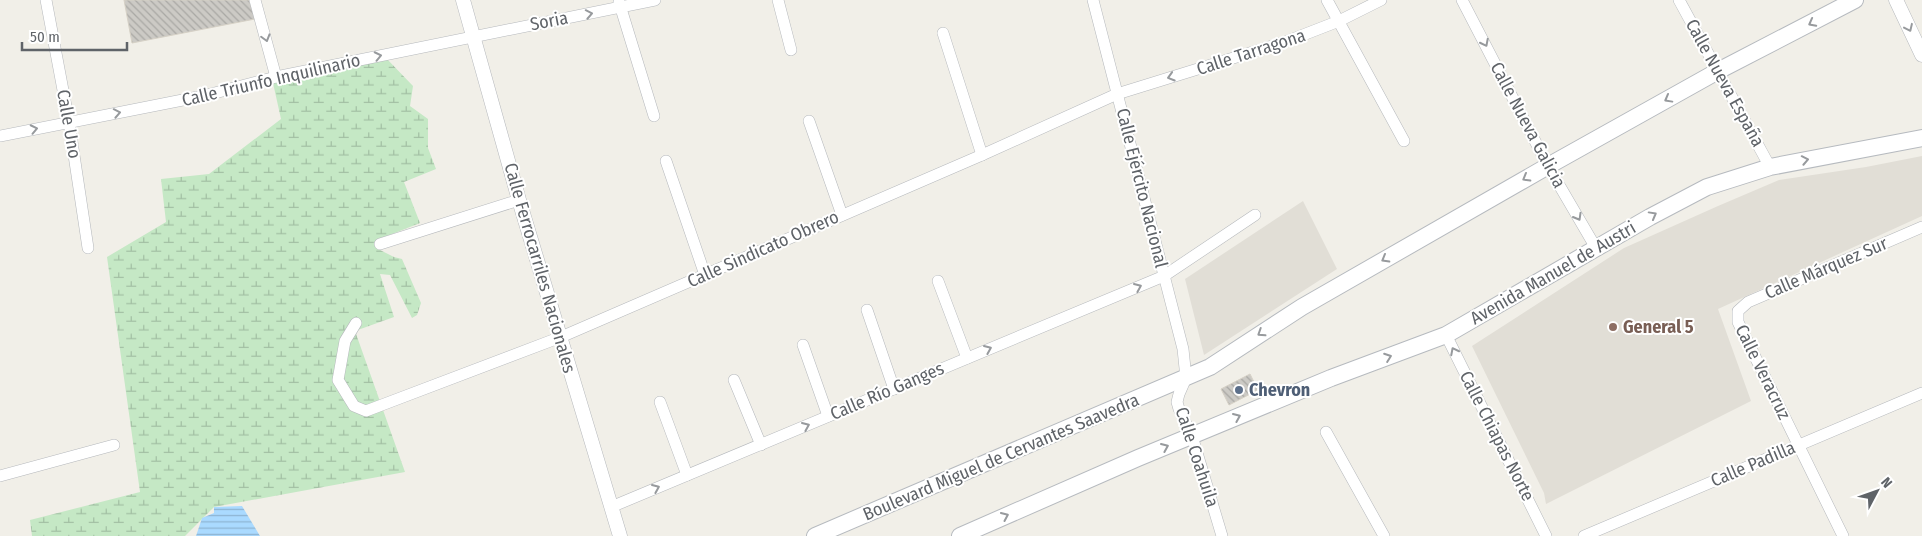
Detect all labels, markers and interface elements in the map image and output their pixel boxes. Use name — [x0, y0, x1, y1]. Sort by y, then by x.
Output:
street label: Soria — [528, 7, 570, 35]
one-way arrow — [584, 9, 593, 19]
street label: Calle Nueva España — [1681, 15, 1769, 151]
one-way arrow — [1808, 16, 1817, 26]
scale bar — [22, 20, 128, 52]
one-way arrow — [1903, 22, 1913, 31]
street label: Calle Tarragona — [1194, 24, 1308, 80]
text: 50 m — [30, 28, 60, 46]
one-way arrow — [260, 34, 270, 42]
one-way arrow — [1479, 38, 1489, 47]
street label: Calle Triunfo Inquilinario — [180, 49, 362, 111]
one-way arrow — [374, 51, 383, 62]
street label: Calle Nueva Galicia — [1486, 58, 1571, 192]
one-way arrow — [1168, 72, 1176, 82]
street label: Calle Uno — [52, 88, 86, 160]
one-way arrow — [1665, 93, 1674, 103]
street label: Calle Ejército Nacional — [1112, 106, 1173, 270]
one-way arrow — [112, 108, 121, 118]
one-way arrow — [30, 124, 39, 135]
one-way arrow — [1801, 156, 1810, 166]
street label: Calle Ferrocarriles Nacionales — [499, 160, 581, 376]
one-way arrow — [1523, 172, 1532, 182]
street label: Calle Sindicato Obrero — [684, 206, 842, 292]
one-way arrow — [1648, 211, 1657, 221]
one-way arrow — [1572, 212, 1582, 221]
street label: Avenida Manuel de Austri — [1466, 217, 1640, 329]
street label: Calle Márquez Sur — [1761, 232, 1891, 304]
one-way arrow — [1382, 252, 1391, 262]
one-way arrow — [1133, 282, 1142, 293]
place label: General 5 — [1623, 316, 1694, 338]
marker: General 5 — [1607, 321, 1619, 333]
street label: Calle Veracruz — [1731, 321, 1795, 423]
one-way arrow — [1258, 327, 1267, 336]
one-way arrow — [983, 345, 992, 356]
one-way arrow — [1450, 348, 1460, 357]
one-way arrow — [1384, 353, 1392, 363]
street label: Calle Río Ganges — [827, 357, 948, 425]
street label: Calle Chiapas Norte — [1455, 367, 1539, 505]
place label: Chevron — [1249, 379, 1310, 401]
marker: Chevron — [1233, 384, 1245, 396]
street label: Boulevard Miguel de Cervantes Saavedra — [860, 389, 1143, 525]
street label: Calle Coahuila — [1170, 404, 1224, 510]
one-way arrow — [1233, 413, 1241, 423]
one-way arrow — [801, 421, 810, 432]
street label: Calle Padilla — [1707, 436, 1799, 492]
one-way arrow — [1160, 443, 1169, 453]
north arrow — [1852, 466, 1902, 516]
text: N — [1877, 474, 1896, 492]
one-way arrow — [651, 484, 660, 495]
one-way arrow — [1000, 512, 1009, 523]

